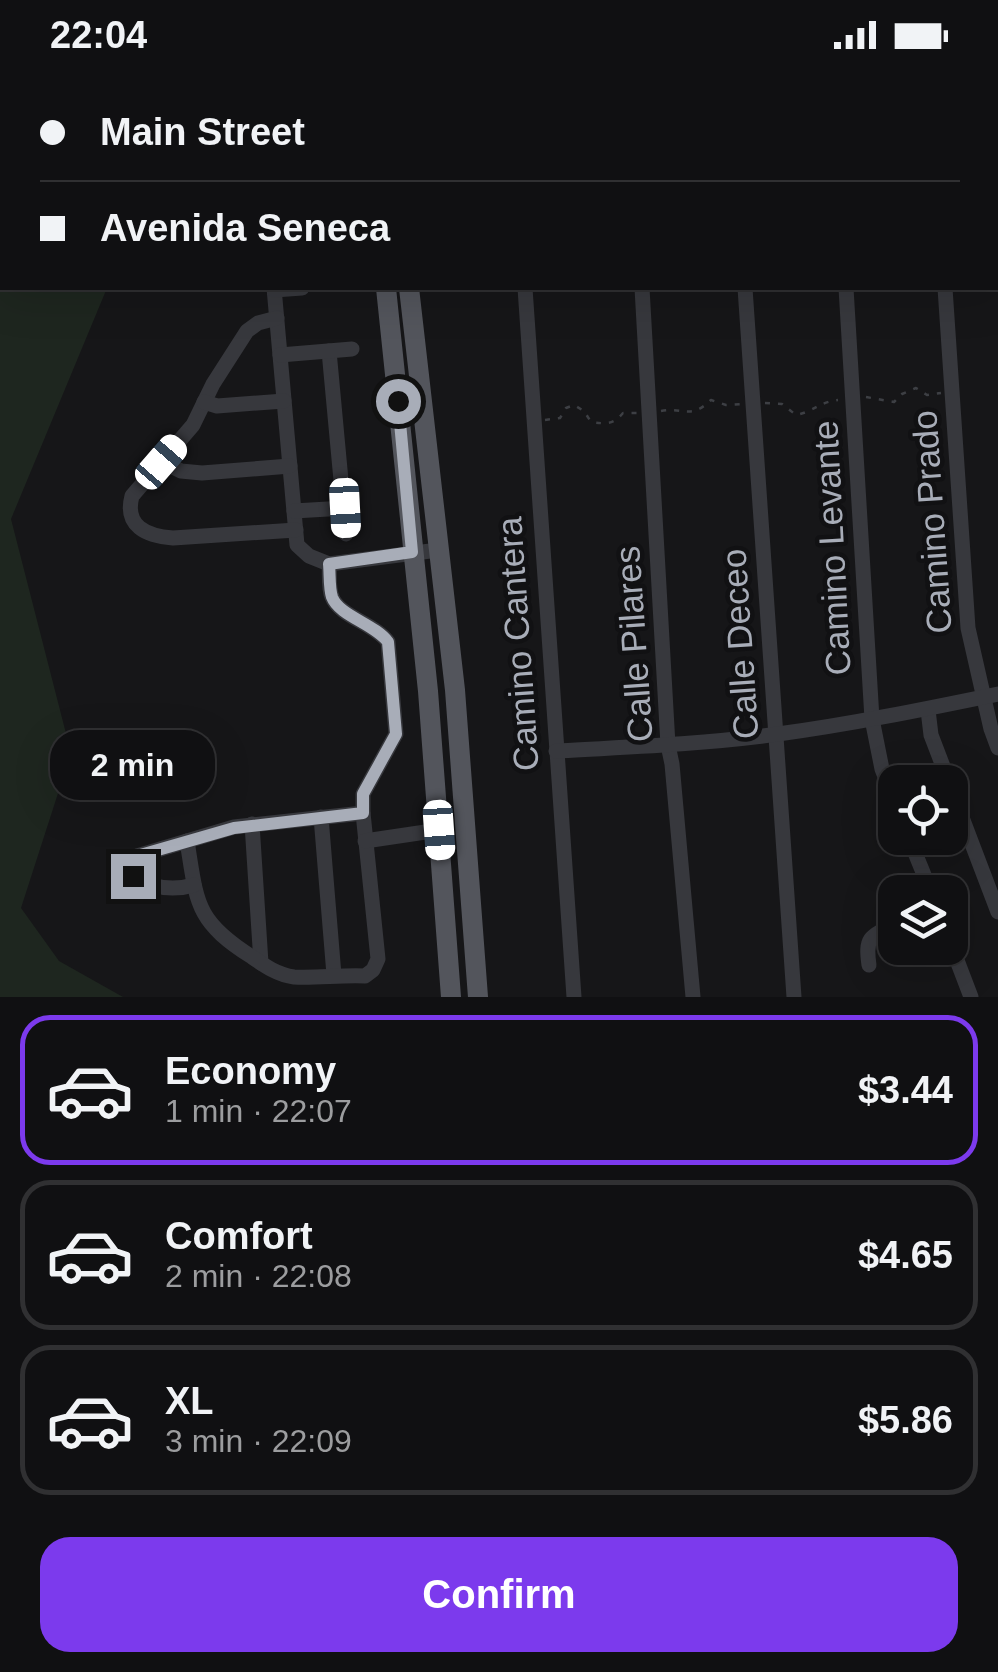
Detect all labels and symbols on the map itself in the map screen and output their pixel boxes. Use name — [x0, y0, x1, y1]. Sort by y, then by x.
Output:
route start — [376, 379, 421, 424]
street label: Camino Prado — [904, 409, 959, 635]
street label: Camino Levante — [805, 420, 858, 676]
car — [130, 430, 192, 494]
car — [328, 477, 362, 539]
street label: Camino Cantera — [489, 515, 546, 773]
street label: Calle Pilares — [607, 545, 660, 743]
street label: Calle Deceo — [713, 548, 766, 740]
callout: 2 min — [51, 731, 216, 801]
car — [422, 799, 456, 861]
route end — [111, 854, 156, 899]

